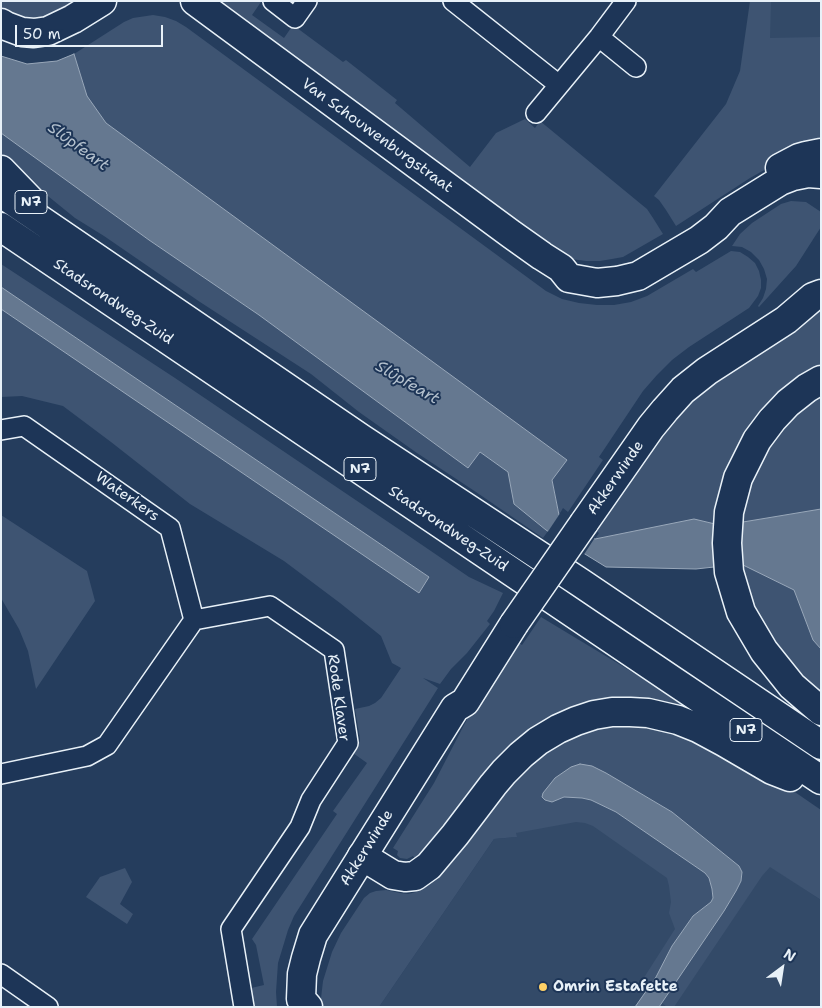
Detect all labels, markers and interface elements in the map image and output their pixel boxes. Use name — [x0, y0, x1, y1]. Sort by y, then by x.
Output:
scale bar — [18, 15, 165, 47]
text: 50 m — [23, 24, 61, 44]
street label: Van Schouwenburgstraat — [298, 75, 456, 197]
water label: Slûpfeart — [44, 119, 112, 175]
road number: N7 — [15, 190, 47, 213]
street label: Stadsrondweg-Zuid — [50, 255, 176, 349]
water label: Slûpfeart — [372, 357, 442, 409]
street label: Akkerwinde — [584, 437, 648, 519]
road number: N7 — [344, 458, 376, 480]
street label: Waterkers — [92, 468, 162, 526]
street label: Stadsrondweg-Zuid — [385, 482, 511, 576]
street label: Rode Klaver — [323, 653, 353, 743]
road number: N7 — [730, 718, 762, 742]
street label: Akkerwinde — [336, 807, 398, 889]
north arrow — [757, 943, 807, 993]
text: N — [780, 945, 799, 966]
place label: Omrin Estafette — [553, 978, 678, 996]
marker: Omrin Estafette — [537, 981, 549, 993]

